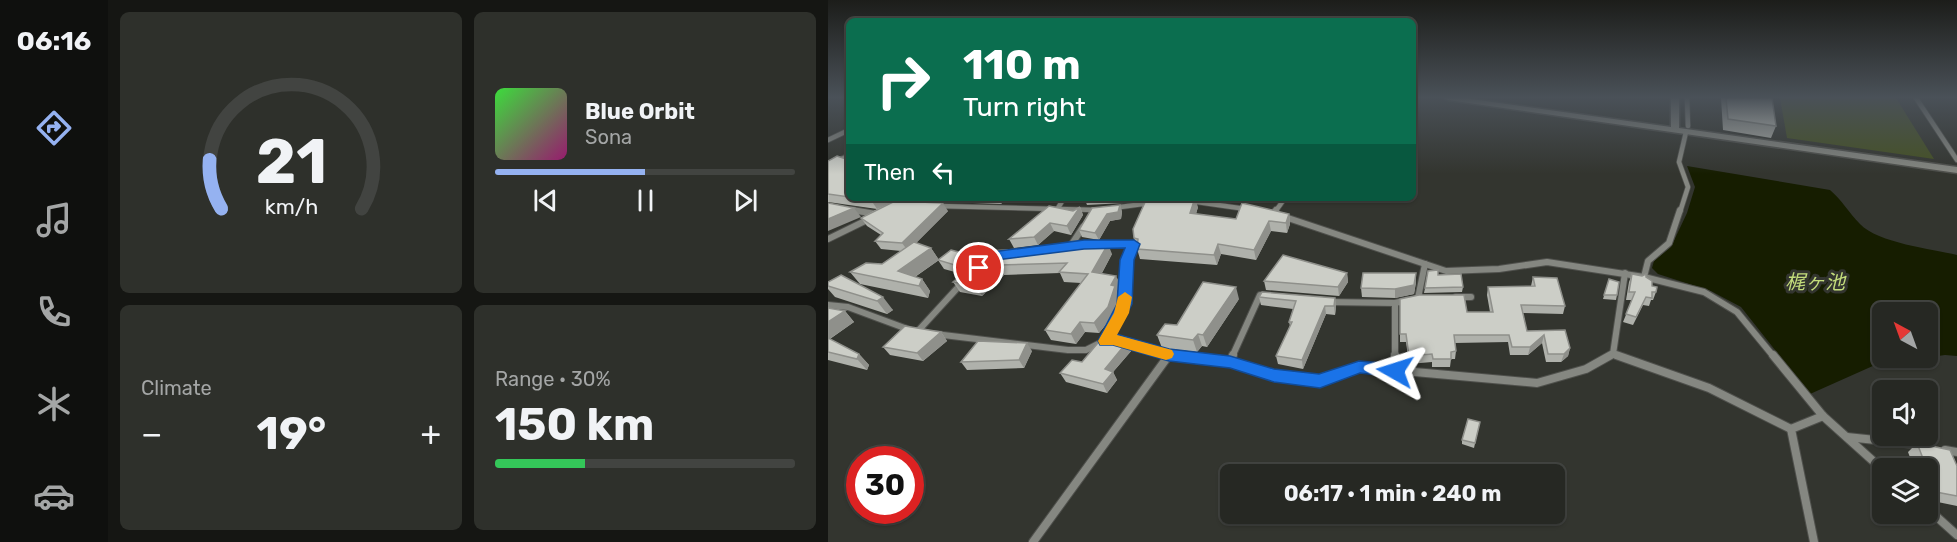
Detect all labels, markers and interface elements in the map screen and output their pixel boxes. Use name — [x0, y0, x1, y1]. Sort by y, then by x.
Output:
text: 06:16 — [17, 25, 91, 57]
text: 110 m — [963, 40, 1081, 90]
icon: right — [864, 42, 942, 120]
text: Turn right — [963, 91, 1086, 123]
text: Blue Orbit — [585, 98, 695, 125]
icon: directions — [33, 107, 75, 149]
text: Sona — [585, 125, 632, 149]
text: 21 — [255, 126, 327, 200]
icon: left — [927, 156, 960, 189]
text: Then — [864, 159, 915, 186]
icon: previous — [529, 184, 562, 217]
icon: pause — [629, 184, 662, 217]
icon: next — [729, 184, 762, 217]
text: km/h — [264, 195, 318, 220]
icon: music — [33, 199, 75, 241]
pin — [953, 242, 1004, 293]
icon: arrive — [962, 251, 995, 284]
water label: 梶ヶ池 — [1785, 270, 1847, 294]
icon: phone — [33, 291, 75, 333]
north arrow — [1872, 302, 1938, 368]
map controls — [1872, 302, 1938, 524]
position arrow — [1363, 339, 1427, 403]
text: Range · 30% — [495, 367, 611, 391]
text: Climate — [141, 376, 212, 400]
button: sound — [1872, 380, 1938, 446]
icon: climate — [33, 383, 75, 425]
text: 150 km — [495, 398, 654, 451]
text: 19° — [257, 407, 326, 460]
text: − — [141, 414, 162, 453]
text: + — [420, 414, 441, 453]
speed limit sign: 30 — [846, 446, 924, 524]
button: layers — [1872, 458, 1938, 524]
icon: car — [33, 475, 75, 517]
text: 06:17 · 1 min · 240 m — [1284, 480, 1501, 507]

